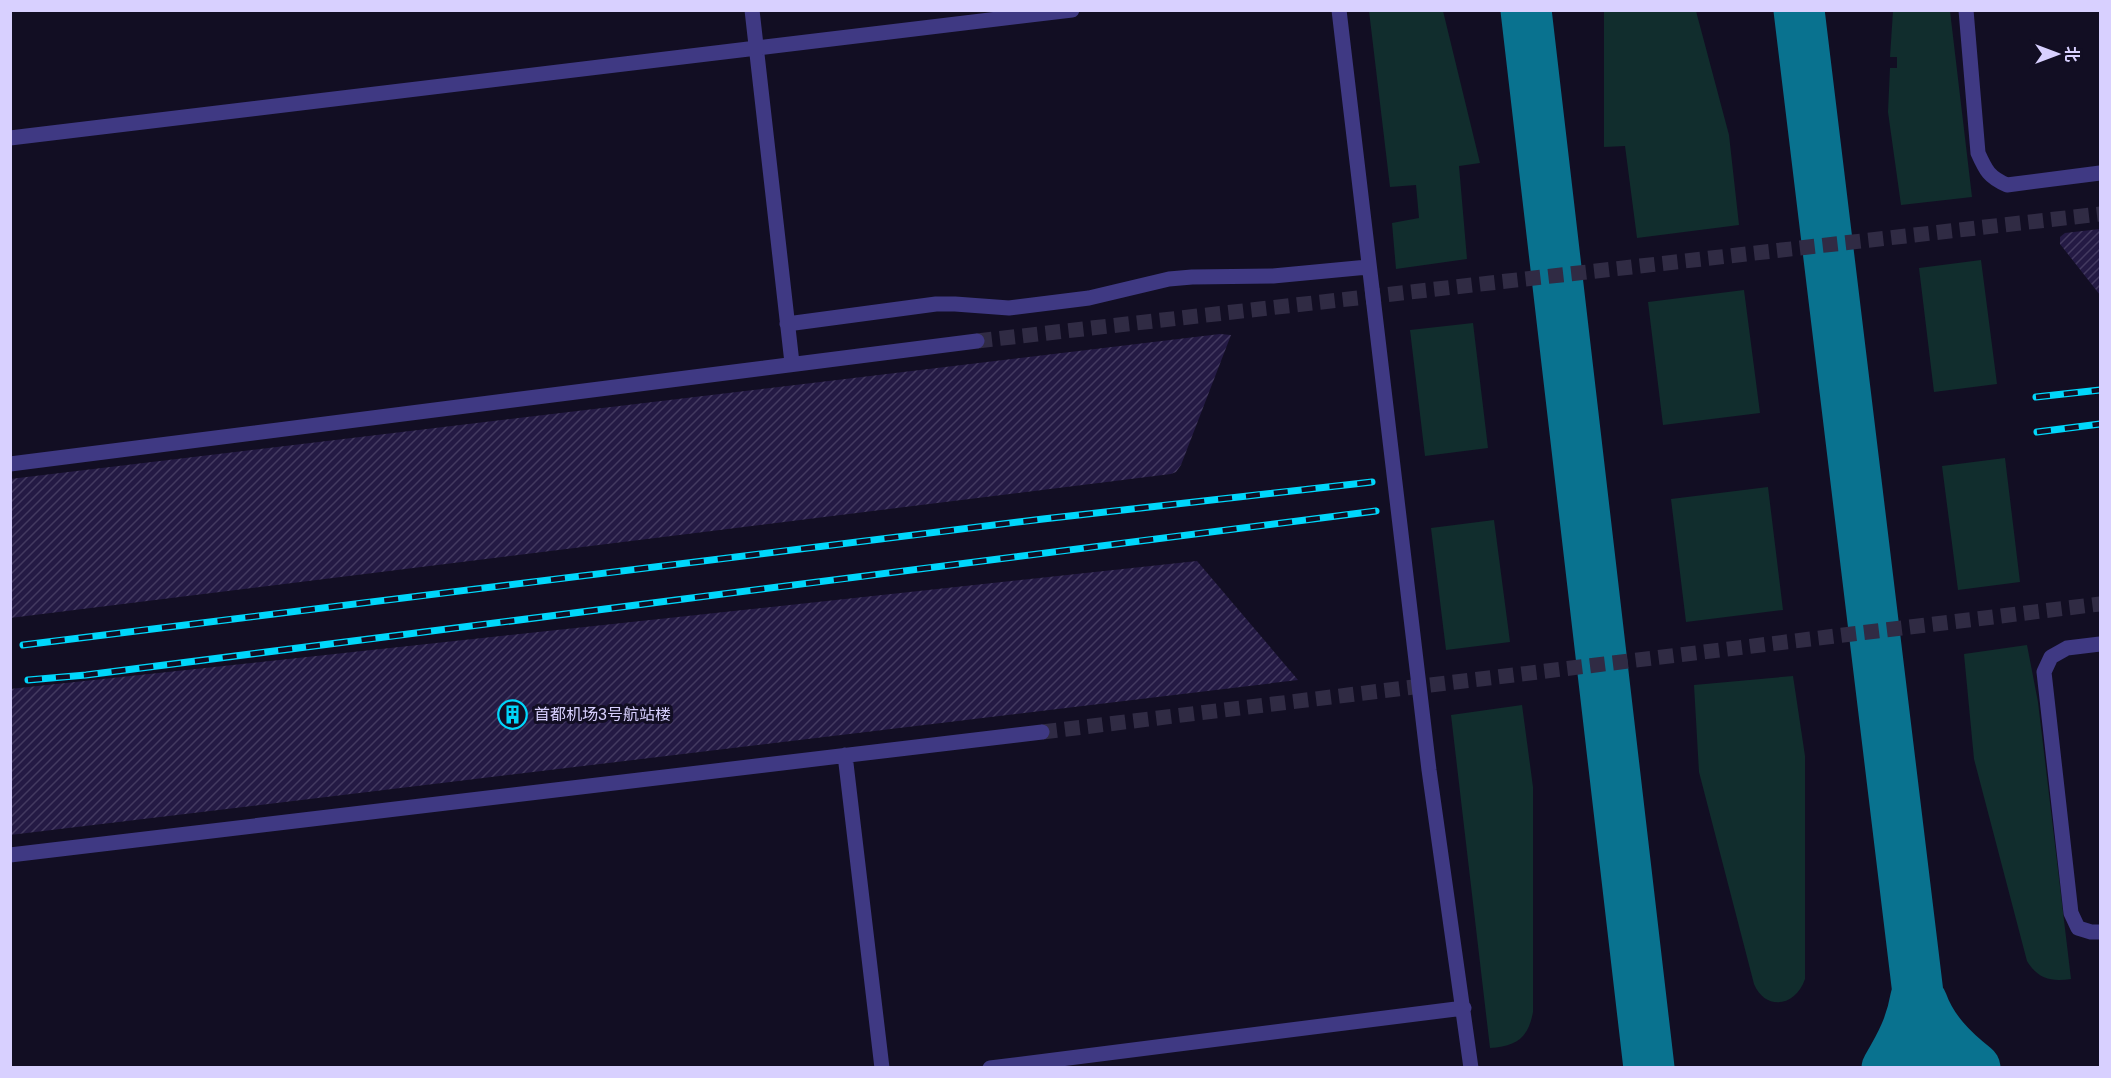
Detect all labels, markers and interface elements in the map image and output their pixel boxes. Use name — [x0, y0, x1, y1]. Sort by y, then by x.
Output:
north arrow — [2027, 24, 2087, 84]
text: 北 — [2063, 46, 2080, 62]
building icon: 首都机场3号航站楼 — [497, 698, 529, 730]
place label: 首都机场3号航站楼 — [534, 706, 671, 723]

